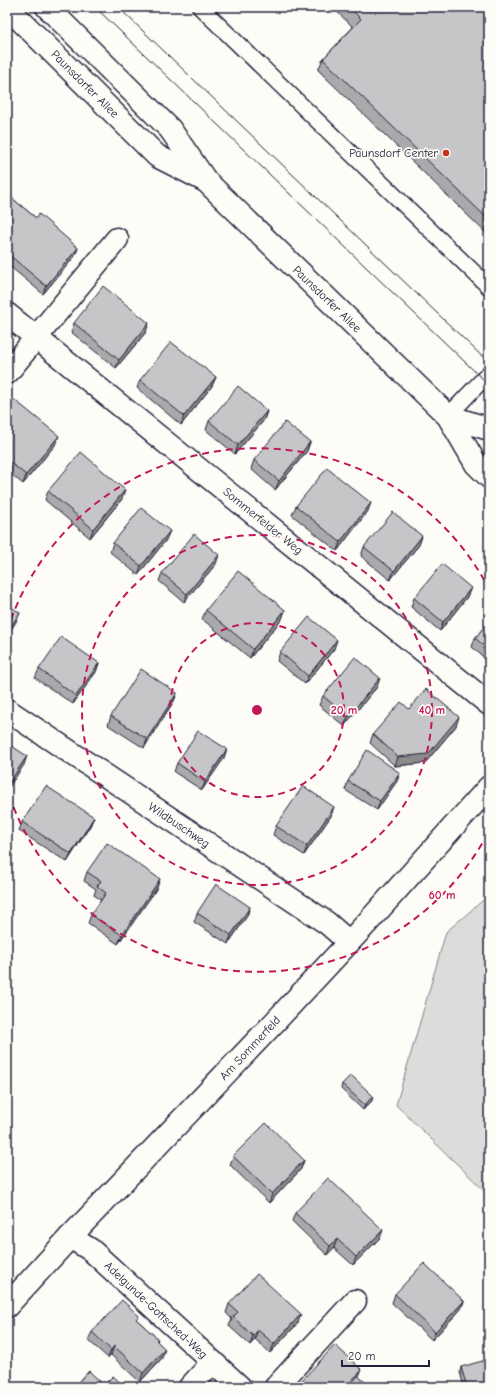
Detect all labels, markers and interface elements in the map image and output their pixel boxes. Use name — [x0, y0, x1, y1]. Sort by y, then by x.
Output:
street label: Paunsdorfer Allee — [48, 47, 122, 121]
place label: Paunsdorf Center — [349, 146, 438, 160]
marker: Paunsdorf Center — [441, 148, 451, 158]
street label: Paunsdorfer Allee — [290, 263, 364, 335]
street label: Sommerfelder Weg — [220, 485, 306, 557]
centre of rings — [250, 703, 264, 717]
text: 20 m — [331, 703, 357, 717]
text: 40 m — [419, 703, 445, 717]
street label: Wildbuschweg — [146, 799, 212, 851]
text: 60 m — [429, 888, 455, 902]
street label: Am Sommerfeld — [217, 1013, 283, 1083]
street label: Adelgunde-Gottsched-Weg — [102, 1259, 210, 1361]
scale bar — [342, 1342, 429, 1368]
text: 20 m — [348, 1349, 376, 1363]

